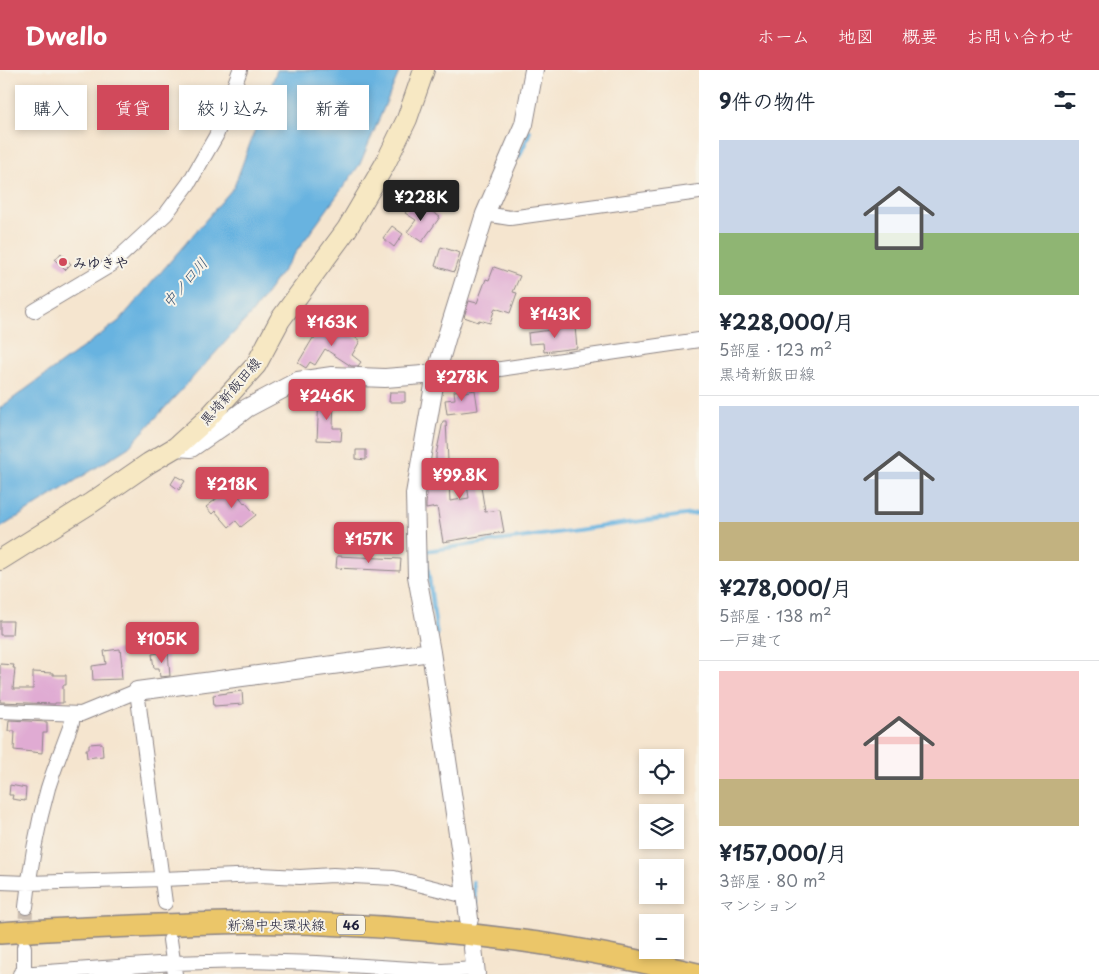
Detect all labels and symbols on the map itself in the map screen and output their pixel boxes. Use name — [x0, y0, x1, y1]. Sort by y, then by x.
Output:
pin: ¥228K — [386, 180, 456, 222]
place label: みゆきや — [73, 252, 129, 273]
water label: 中ノ口川 — [156, 252, 212, 312]
marker: みゆきや — [57, 256, 69, 268]
pin: ¥143K — [520, 296, 590, 339]
pin: ¥163K — [297, 304, 367, 347]
street label: 黒埼新飯田線 — [195, 352, 265, 430]
pin: ¥278K — [427, 360, 497, 402]
pin: ¥246K — [292, 378, 362, 421]
pin: ¥99.8K — [419, 458, 501, 500]
pin: ¥218K — [197, 466, 267, 509]
pin: ¥157K — [334, 522, 404, 564]
pin: ¥105K — [127, 622, 197, 664]
street label: 新潟中央環状線 — [227, 914, 325, 935]
road number: 46 — [337, 916, 365, 934]

